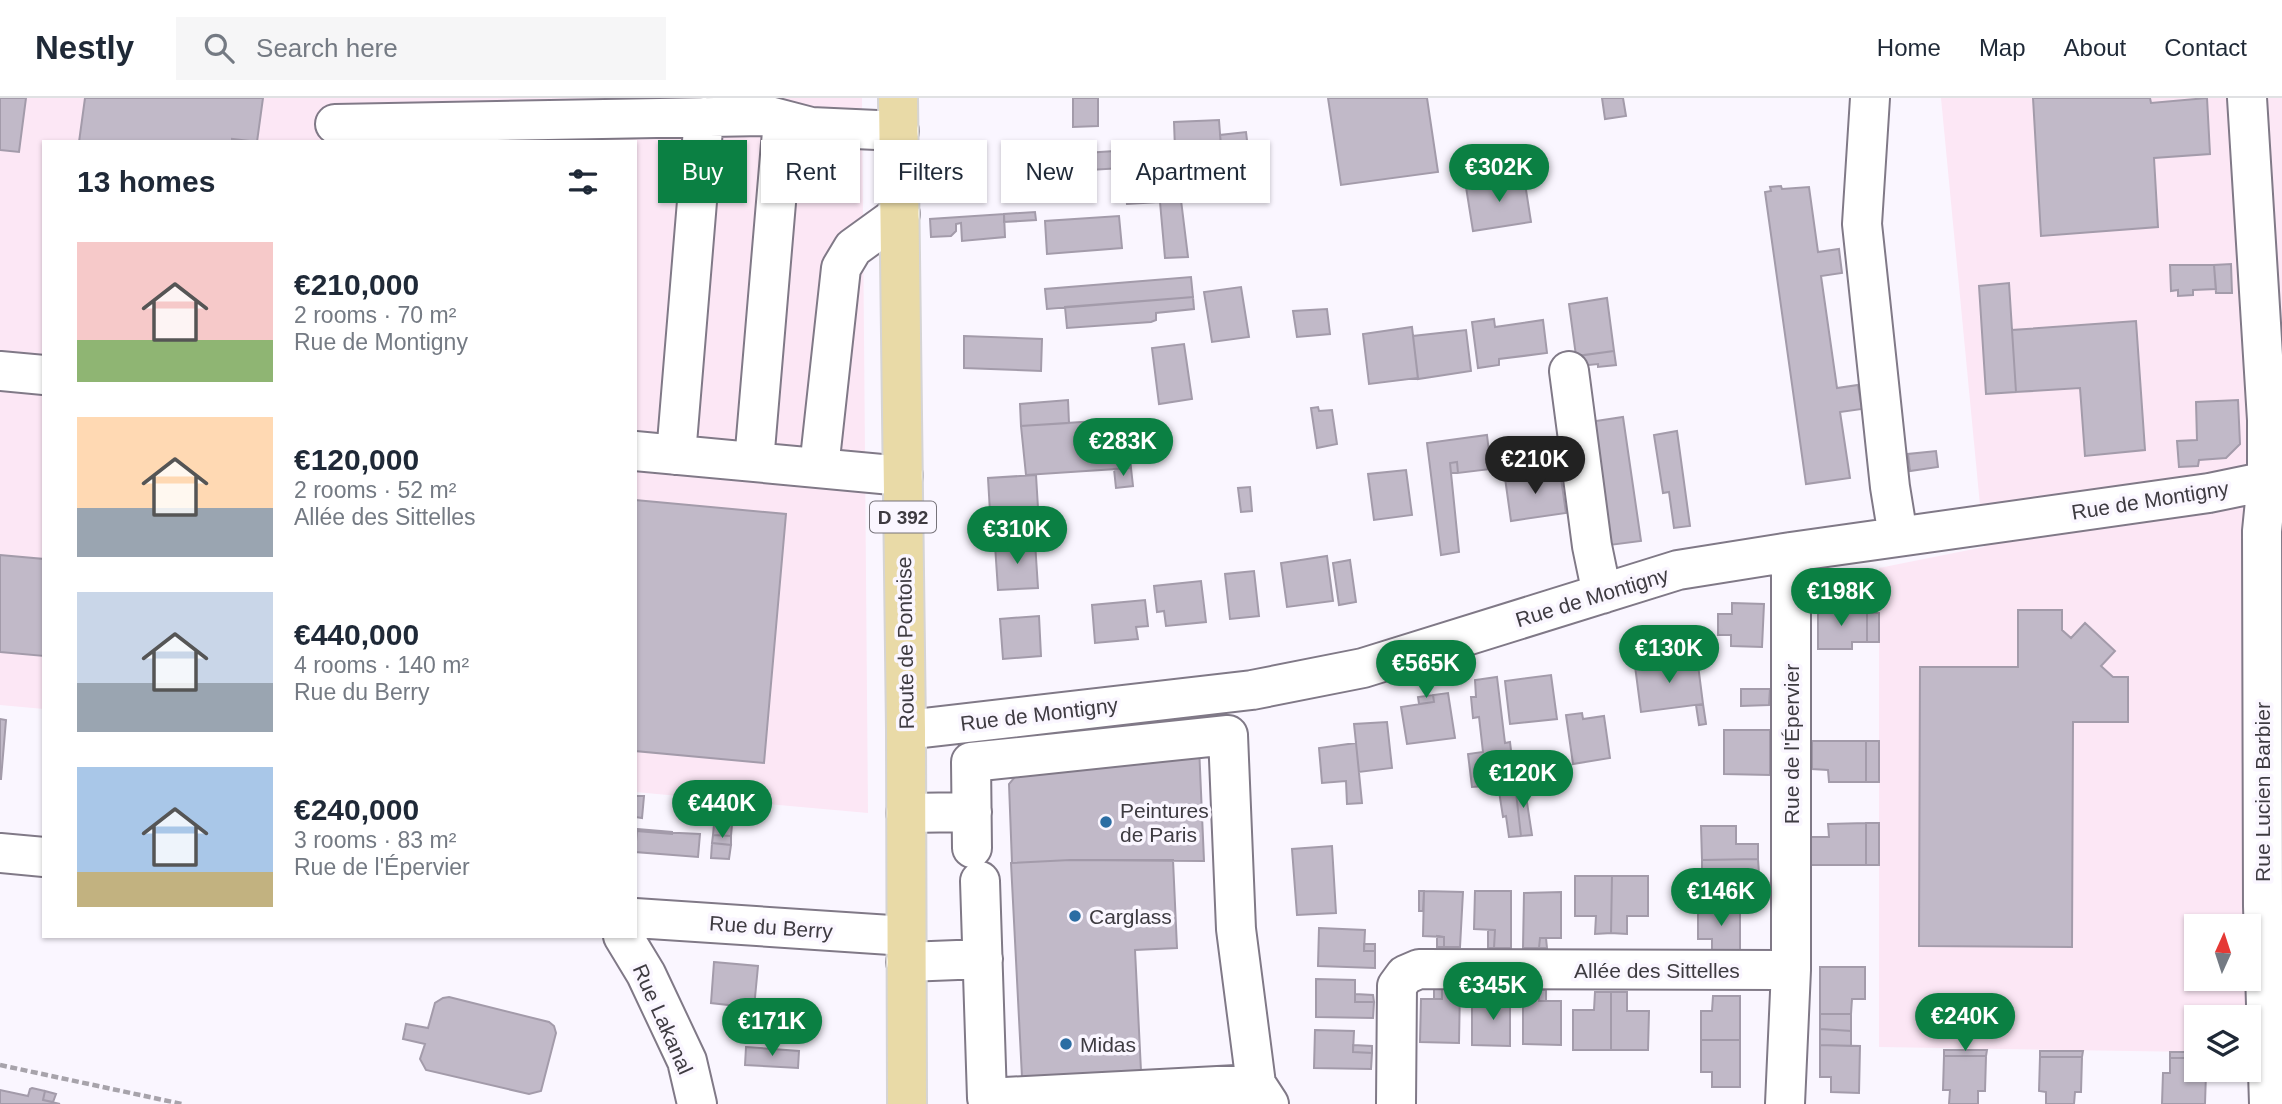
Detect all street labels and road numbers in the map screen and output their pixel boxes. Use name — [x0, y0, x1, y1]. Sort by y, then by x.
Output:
street label: Rue de Montigny — [2070, 476, 2231, 524]
road number: D 392 — [870, 502, 936, 532]
street label: Route de Pontoise — [892, 556, 918, 730]
street label: Rue de Montigny — [1513, 563, 1672, 631]
street label: Rue de l'Épervier — [1780, 664, 1803, 824]
street label: Rue de Montigny — [959, 693, 1120, 735]
street label: Rue Lucien Barbier — [2251, 702, 2274, 882]
street label: Rue du Berry — [708, 911, 834, 943]
street label: Allée des Sittelles — [1574, 959, 1740, 982]
street label: Rue Lakanal — [629, 960, 697, 1078]

